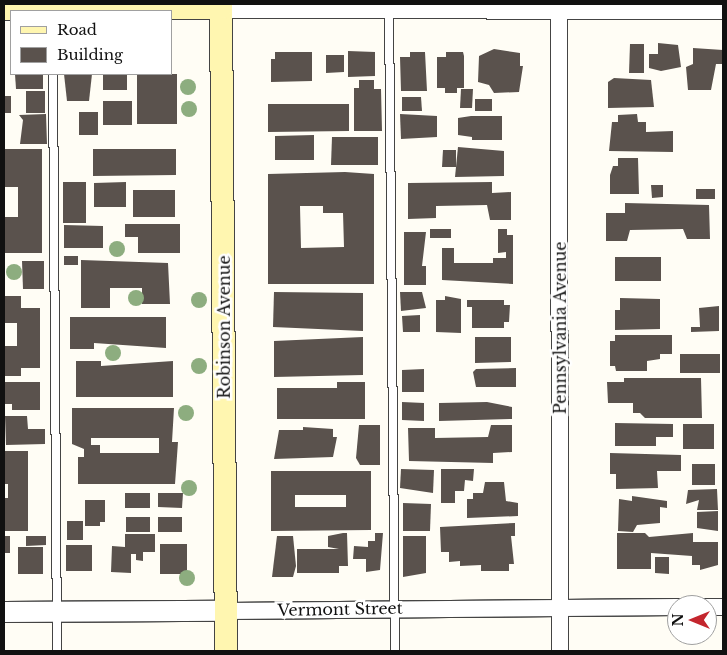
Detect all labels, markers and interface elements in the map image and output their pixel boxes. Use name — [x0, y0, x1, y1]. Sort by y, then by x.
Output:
legend — [10, 10, 172, 75]
text: Road — [57, 20, 97, 39]
text: Building — [57, 45, 123, 64]
street label: Pennsylvania Avenue — [550, 241, 570, 415]
street label: Robinson Avenue — [214, 255, 234, 399]
north arrow — [667, 595, 717, 645]
street label: Vermont Street — [277, 598, 403, 620]
text: N — [669, 613, 687, 627]

